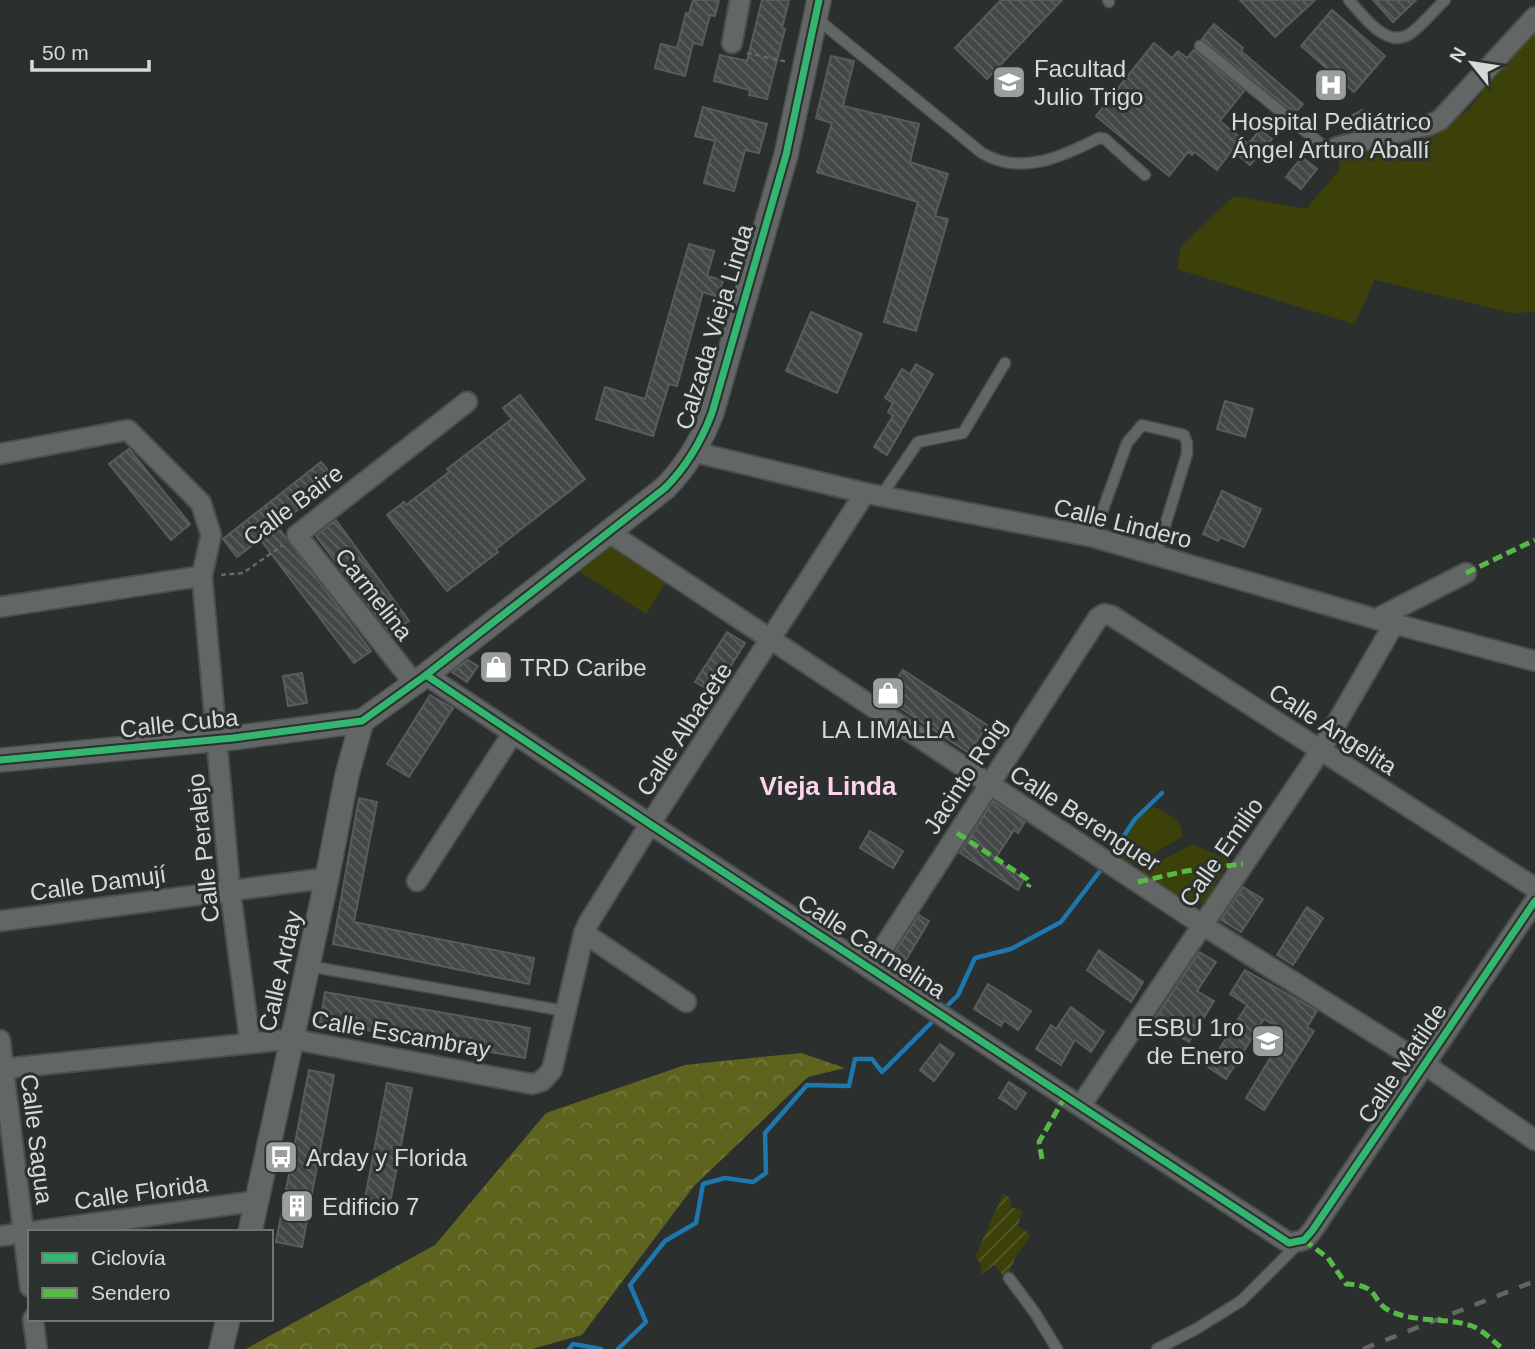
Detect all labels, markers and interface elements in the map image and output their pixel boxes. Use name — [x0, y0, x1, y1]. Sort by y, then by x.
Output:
scale bar — [32, 28, 149, 72]
north arrow — [1437, 28, 1507, 98]
text: 50 m — [42, 41, 89, 64]
text: N — [1445, 44, 1470, 66]
place label: Facultad Julio Trigo — [1034, 55, 1143, 110]
school or university icon: Facultad Julio Trigo — [990, 63, 1028, 101]
hospital icon: Hospital Pediátrico Ángel Arturo Aballí — [1312, 66, 1350, 104]
place label: Hospital Pediátrico Ángel Arturo Aballí — [1231, 108, 1431, 163]
street label: Calzada Vieja Linda — [670, 221, 758, 433]
street label: Calle Baire — [238, 459, 348, 551]
street label: Calle Lindero — [1051, 493, 1195, 553]
street label: Carmelina — [330, 543, 419, 646]
shop icon: TRD Caribe — [477, 648, 515, 686]
place label: TRD Caribe — [520, 654, 647, 681]
street label: Calle Albacete — [631, 657, 737, 801]
shop icon: LA LIMALLA — [869, 674, 907, 712]
street label: Calle Angelita — [1264, 678, 1402, 781]
street label: Calle Cuba — [119, 703, 240, 743]
street label: Jacinto Roig — [918, 713, 1012, 839]
place label: LA LIMALLA — [821, 716, 955, 743]
street label: Calle Berenguer — [1005, 759, 1165, 877]
district label: Vieja Linda — [760, 771, 897, 801]
street label: Calle Peralejo — [182, 772, 224, 924]
street label: Calle Emilio — [1174, 792, 1268, 912]
street label: Calle Damují — [28, 860, 168, 906]
street label: Calle Carmelina — [793, 888, 951, 1004]
street label: Calle Arday — [253, 908, 307, 1034]
street label: Calle Matilde — [1352, 998, 1452, 1128]
street label: Calle Escambray — [309, 1005, 493, 1063]
place label: ESBU 1ro de Enero — [1137, 1014, 1244, 1069]
school or university icon: ESBU 1ro de Enero — [1249, 1022, 1287, 1060]
street label: Calle Sagua — [16, 1072, 58, 1206]
bus stop icon: Arday y Florida — [262, 1138, 300, 1176]
place label: Arday y Florida — [306, 1144, 468, 1171]
street label: Calle Florida — [72, 1169, 210, 1215]
building icon: Edificio 7 — [278, 1187, 316, 1225]
place label: Edificio 7 — [322, 1193, 419, 1220]
legend — [28, 1230, 273, 1321]
text: Ciclovía — [91, 1246, 166, 1269]
text: Sendero — [91, 1281, 170, 1304]

